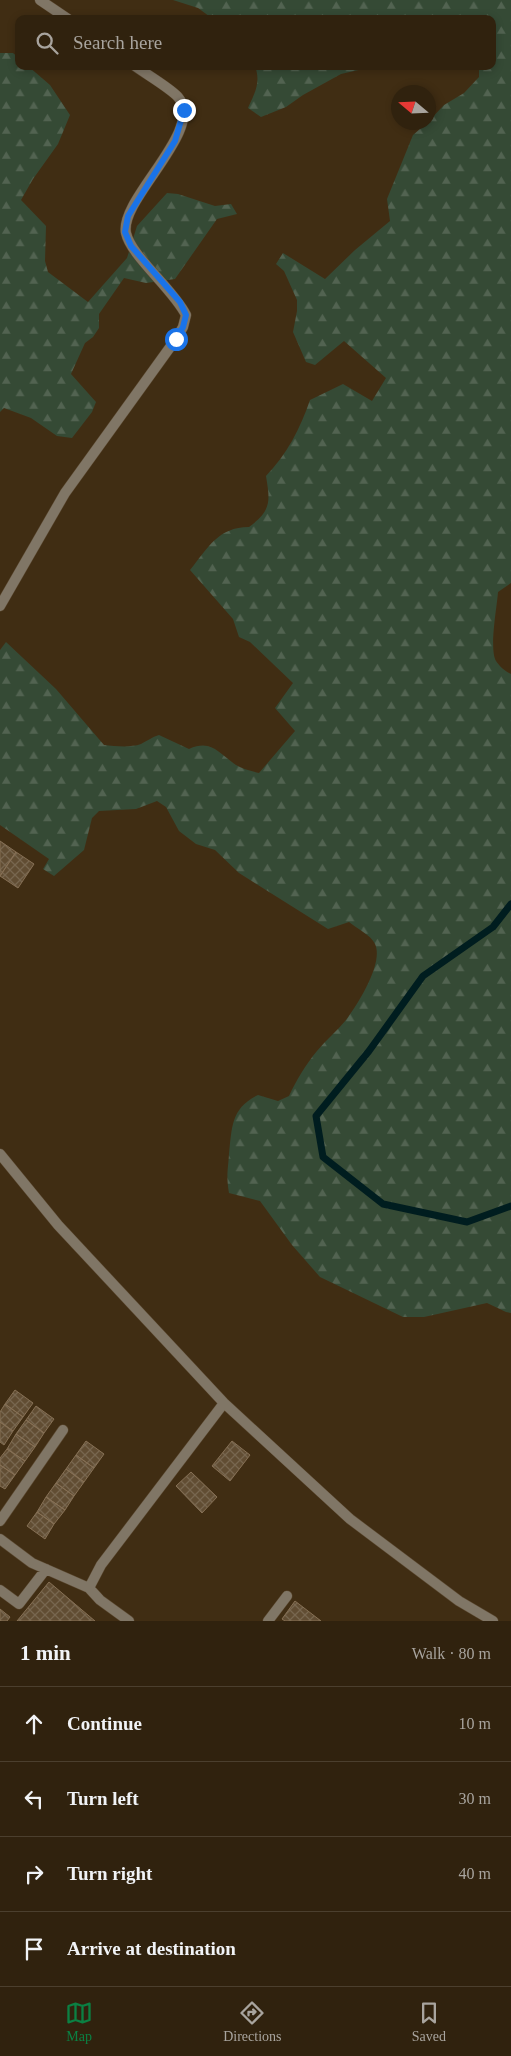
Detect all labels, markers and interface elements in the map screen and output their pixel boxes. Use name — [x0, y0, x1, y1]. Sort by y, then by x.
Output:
search box — [15, 15, 496, 70]
icon: search — [33, 29, 61, 57]
text: Search here — [73, 32, 162, 53]
north arrow — [391, 85, 436, 130]
route end — [173, 99, 196, 122]
route start — [165, 328, 188, 351]
text: 1 min — [20, 1641, 71, 1665]
text: Walk · 80 m — [412, 1645, 491, 1662]
icon: ahead — [20, 1710, 48, 1738]
text: Continue — [67, 1713, 142, 1734]
text: 10 m — [459, 1715, 491, 1732]
icon: left — [20, 1785, 48, 1813]
text: Turn left — [67, 1788, 139, 1809]
text: 30 m — [459, 1790, 491, 1807]
icon: right — [20, 1860, 48, 1888]
text: Turn right — [67, 1863, 152, 1884]
text: 40 m — [459, 1865, 491, 1882]
icon: arrive — [20, 1935, 48, 1963]
text: Arrive at destination — [67, 1938, 236, 1959]
tab: Map — [65, 1999, 93, 2045]
tab: Directions — [223, 1999, 282, 2045]
tab: Saved — [412, 1999, 446, 2045]

